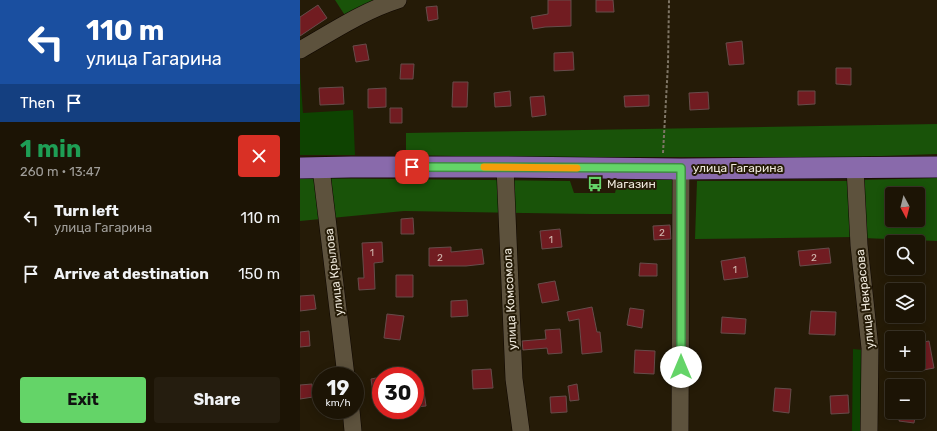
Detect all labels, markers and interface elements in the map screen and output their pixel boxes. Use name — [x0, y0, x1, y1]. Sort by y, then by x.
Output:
text: 110 m — [86, 14, 164, 47]
icon: left — [20, 16, 72, 68]
text: улица Гагарина — [86, 48, 222, 70]
icon: arrive — [63, 92, 85, 114]
text: Then — [20, 94, 55, 112]
text: 1 min — [20, 135, 81, 163]
button: close — [238, 135, 280, 177]
pin — [395, 150, 429, 184]
icon: arrive — [401, 156, 423, 178]
street label: улица Гагарина — [693, 161, 783, 175]
text: 260 m · 13:47 — [20, 164, 100, 179]
bus stop icon: Магазин — [586, 175, 604, 193]
place label: Магазин — [607, 177, 656, 191]
north arrow — [885, 187, 925, 227]
map controls — [885, 187, 925, 419]
text: Turn left — [54, 202, 119, 220]
icon: left — [20, 207, 42, 229]
text: 110 m — [241, 209, 280, 227]
text: улица Гагарина — [54, 220, 152, 235]
street label: улица Крылова — [322, 227, 346, 317]
house number: 2 — [659, 227, 665, 239]
house number: 1 — [549, 234, 553, 246]
button: search — [885, 235, 925, 275]
house number: 1 — [370, 247, 374, 259]
street label: улица Комсомола — [500, 248, 520, 350]
street label: улица Некрасова — [853, 249, 877, 349]
house number: 2 — [437, 252, 443, 264]
house number: 2 — [811, 252, 817, 264]
icon: arrive — [20, 263, 42, 285]
house number: 1 — [733, 264, 737, 276]
text: Arrive at destination — [54, 265, 209, 283]
text: 150 m — [238, 265, 280, 283]
button: layers — [885, 283, 925, 323]
button: + — [885, 331, 925, 371]
position arrow — [660, 346, 702, 388]
speed limit sign: 30 — [372, 367, 424, 419]
text: 19 — [327, 376, 349, 400]
button: Exit — [20, 377, 146, 423]
button: Share — [154, 377, 280, 423]
button: − — [885, 379, 925, 419]
text: km/h — [326, 397, 350, 409]

